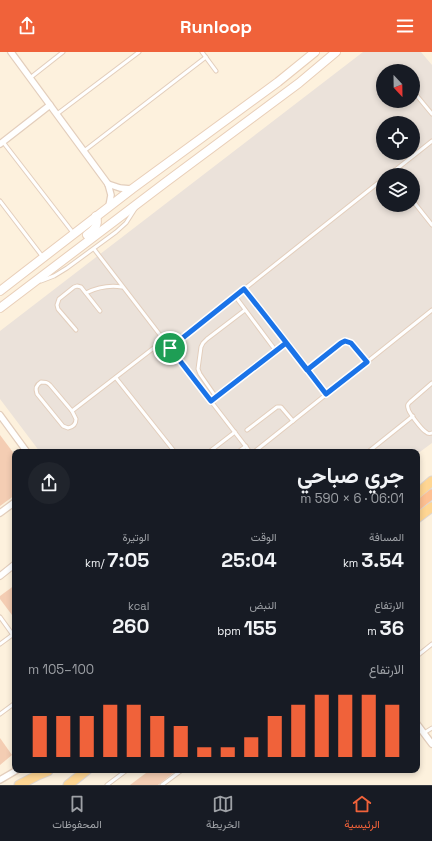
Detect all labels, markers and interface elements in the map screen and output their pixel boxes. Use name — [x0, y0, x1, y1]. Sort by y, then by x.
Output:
icon: share — [16, 15, 38, 37]
text: Runloop — [180, 15, 252, 38]
icon: menu — [394, 15, 416, 37]
north arrow — [376, 64, 420, 108]
map controls — [376, 64, 420, 212]
button: locate — [376, 116, 420, 160]
button: layers — [376, 168, 420, 212]
pin — [153, 331, 187, 365]
icon: arrive — [159, 337, 181, 359]
text: جري صباحي — [297, 461, 404, 489]
button: share — [28, 462, 70, 504]
text: 06:01 · 6 × 590 m — [300, 490, 404, 507]
text: الوتيرة — [122, 530, 149, 544]
text: الوقت — [251, 530, 277, 544]
text: المسافة — [369, 530, 404, 544]
text: 7:05 — [107, 547, 149, 573]
text: 25:04 — [221, 547, 277, 573]
text: 3.54 — [361, 547, 404, 573]
text: /km — [85, 556, 107, 570]
text: km — [343, 556, 361, 570]
text: النبض — [249, 598, 277, 612]
text: الارتفاع — [374, 598, 404, 612]
text: kcal — [128, 599, 149, 613]
text: 260 — [112, 613, 149, 639]
text: 155 — [244, 615, 277, 641]
text: 36 — [379, 615, 404, 641]
text: bpm — [217, 624, 244, 638]
text: m — [367, 624, 379, 638]
text: 100–105 m — [28, 661, 94, 678]
text: الارتفاع — [369, 661, 404, 678]
tab: المحفوظات — [52, 793, 102, 834]
tab: الخريطة — [206, 793, 240, 834]
tab: الرئيسية — [344, 793, 380, 834]

